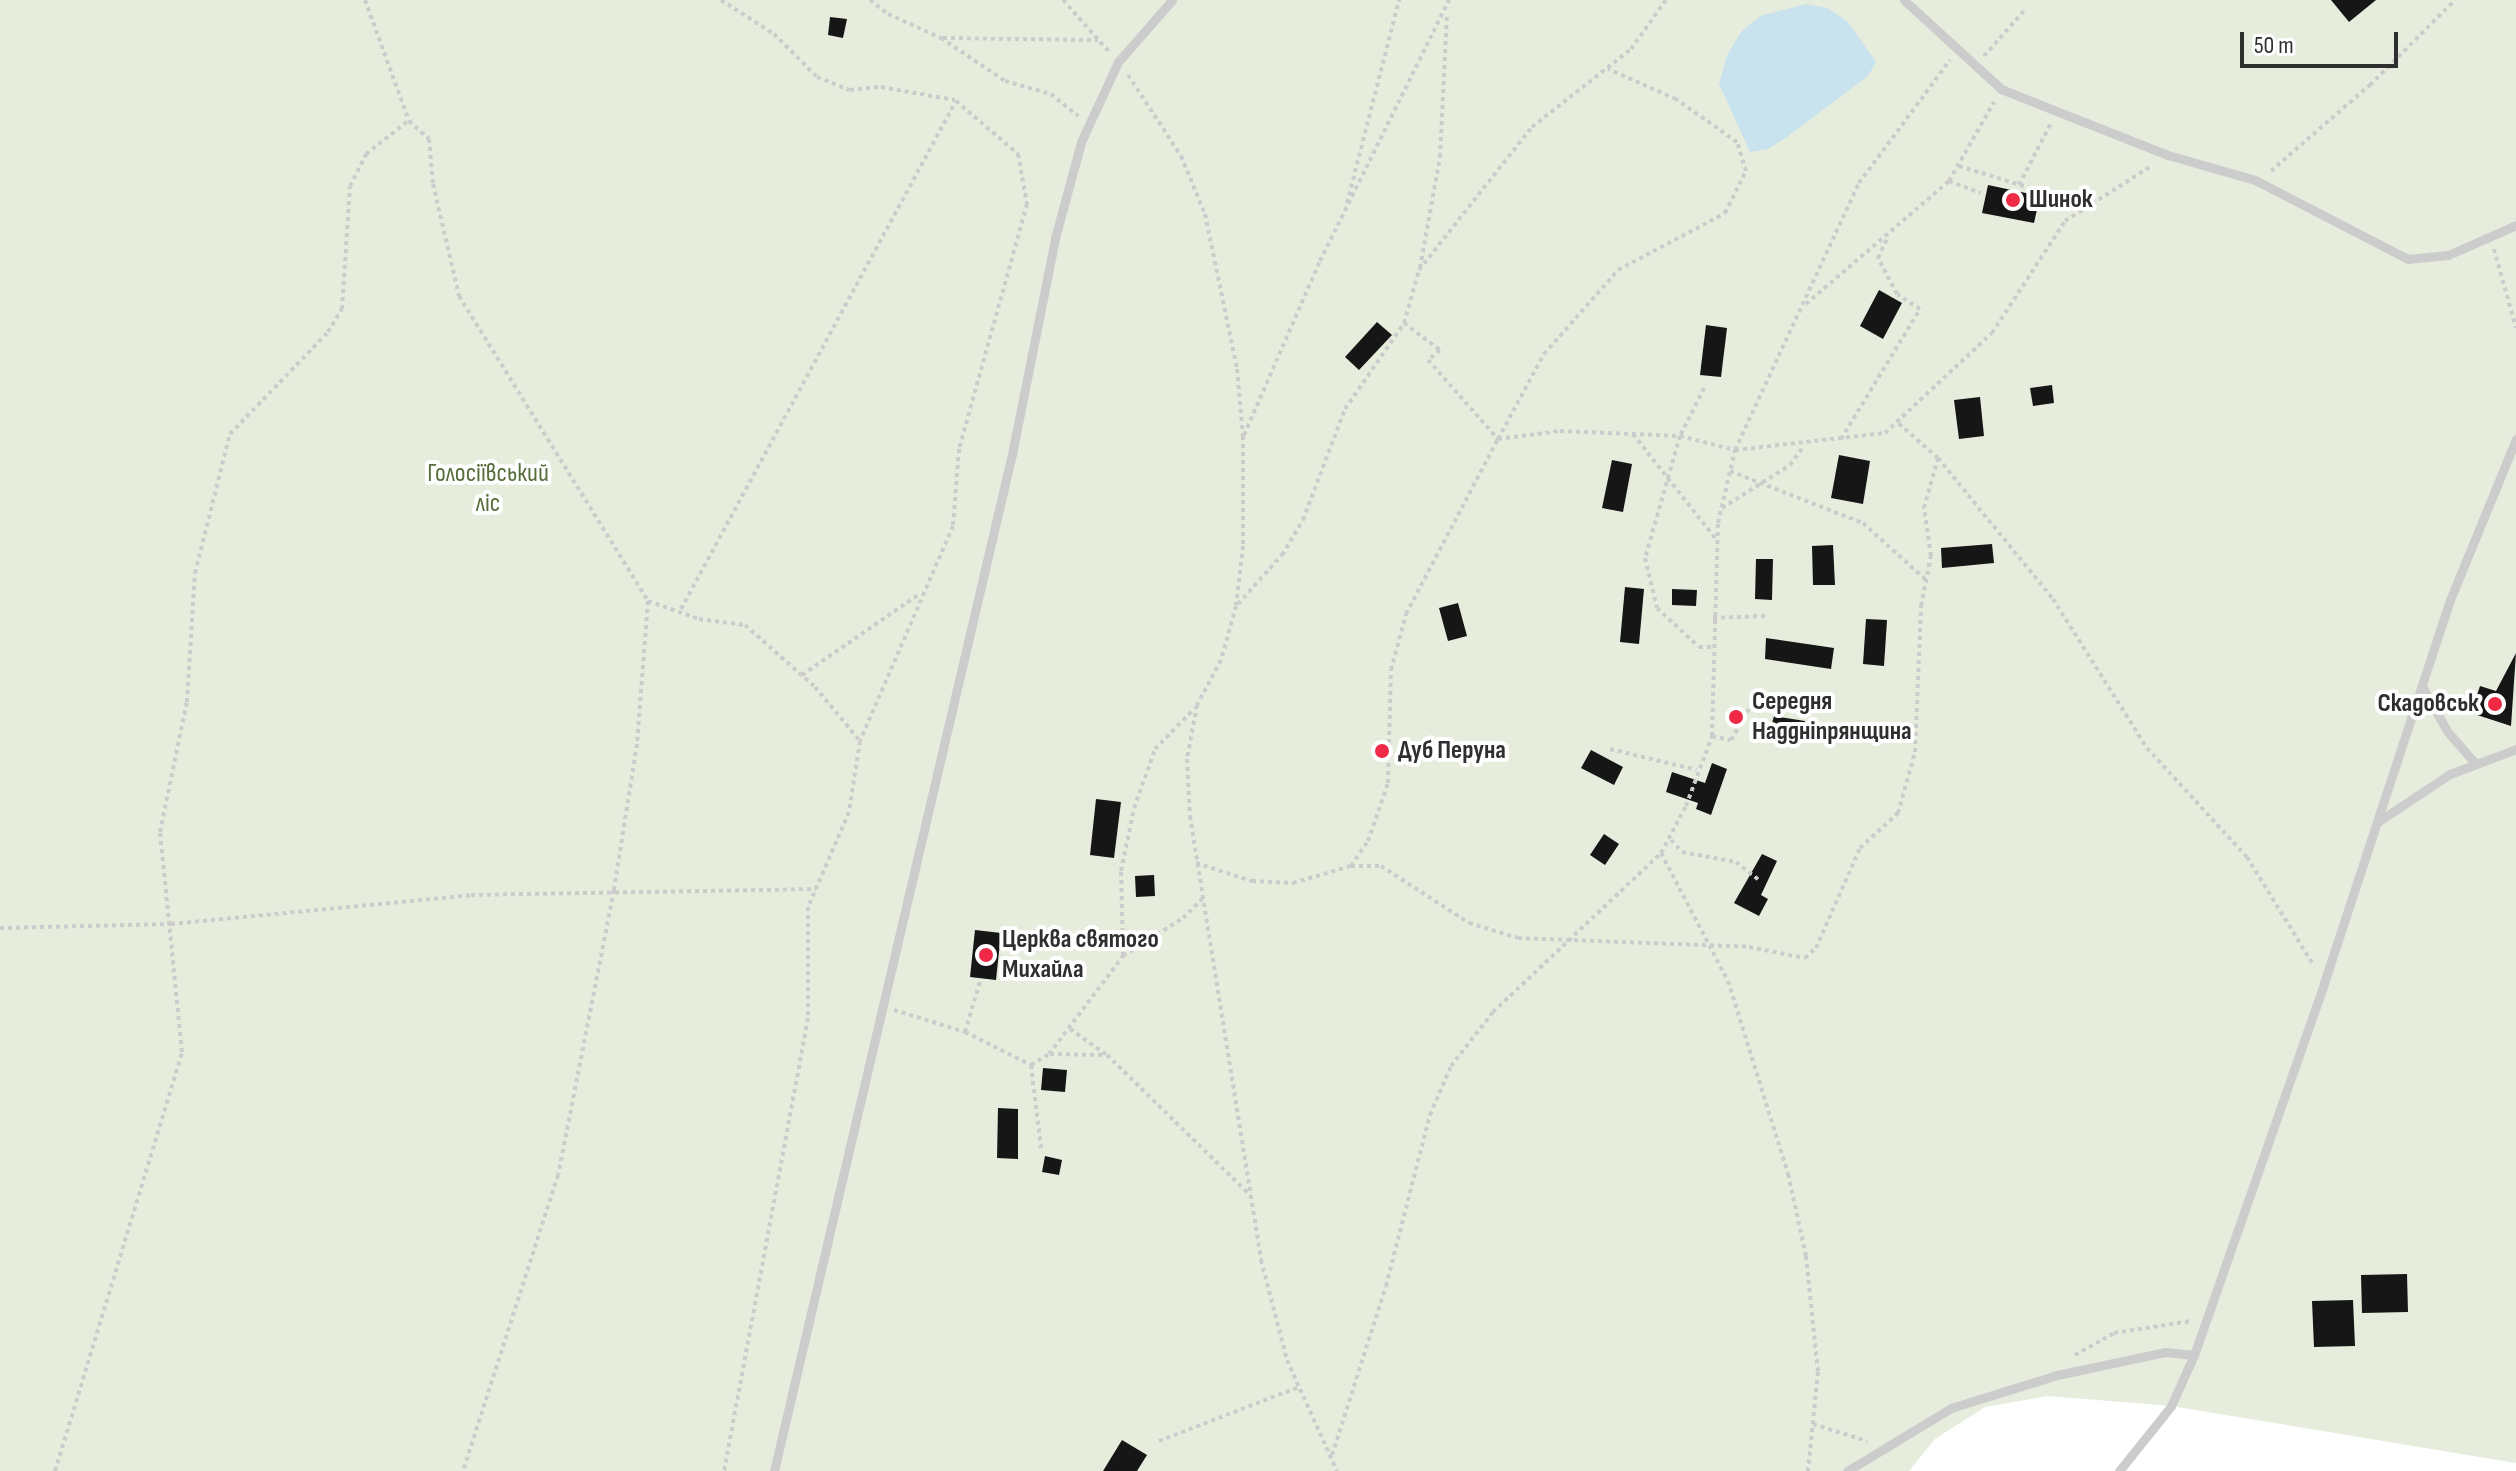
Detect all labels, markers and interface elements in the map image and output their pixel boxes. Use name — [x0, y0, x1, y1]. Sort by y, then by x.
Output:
scale bar — [2244, 16, 2402, 66]
text: 50 m — [2254, 31, 2294, 60]
place label: Шинок — [2029, 184, 2093, 216]
marker: Шинок — [2004, 191, 2022, 209]
park label: Голосіївський ліс — [427, 458, 549, 520]
place label: Середня Наддніпрянщина — [1752, 686, 1912, 748]
place label: Скадовськ — [2377, 688, 2479, 720]
marker: Скадовськ — [2486, 695, 2504, 713]
marker: Середня Наддніпрянщина — [1727, 708, 1745, 726]
place label: Дуб Перуна — [1398, 735, 1506, 767]
marker: Дуб Перуна — [1373, 742, 1391, 760]
place label: Церква святого Михайла — [1002, 924, 1159, 986]
marker: Церква святого Михайла — [977, 946, 995, 964]

